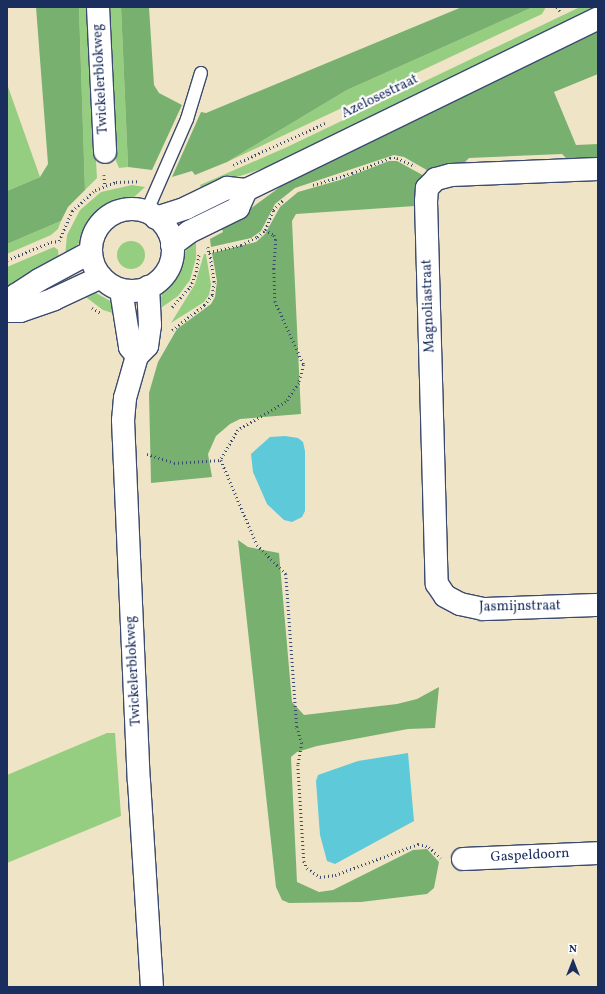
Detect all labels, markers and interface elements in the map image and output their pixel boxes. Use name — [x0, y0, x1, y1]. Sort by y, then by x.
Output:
street label: Twickelerblokweg — [90, 23, 112, 135]
street label: Azelosestraat — [339, 71, 421, 123]
street label: Magnoliastraat — [419, 259, 439, 353]
street label: Jasmijnstraat — [479, 598, 561, 616]
street label: Twickelerblokweg — [123, 615, 145, 727]
street label: Gaspeldoorn — [490, 846, 570, 866]
north arrow — [553, 942, 593, 982]
text: N — [569, 942, 577, 957]

